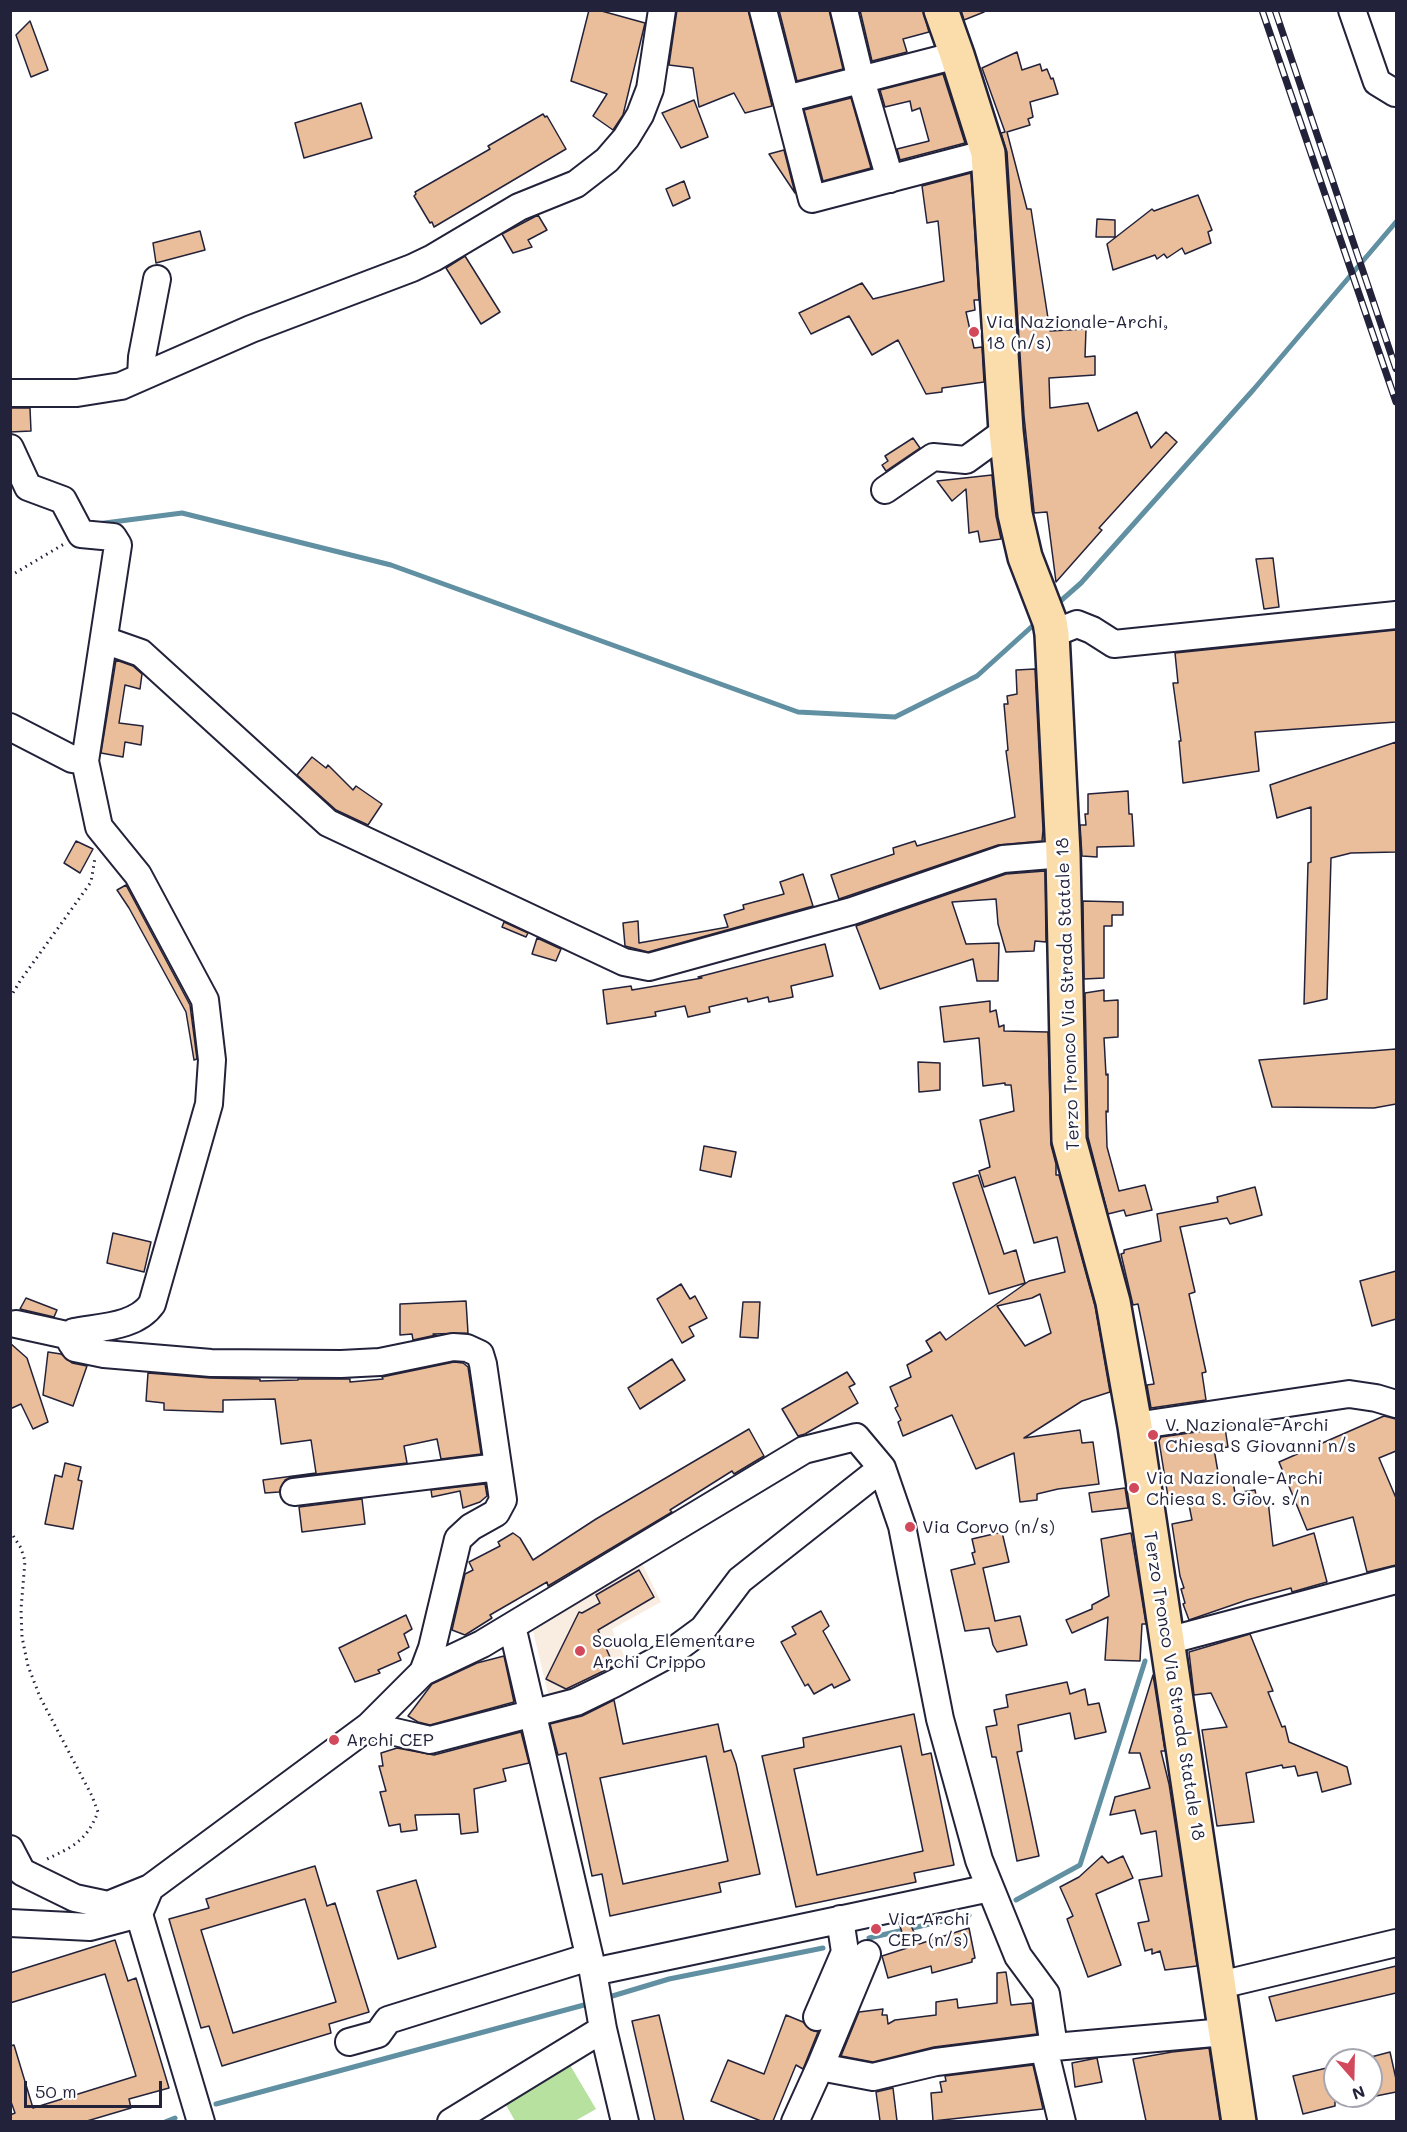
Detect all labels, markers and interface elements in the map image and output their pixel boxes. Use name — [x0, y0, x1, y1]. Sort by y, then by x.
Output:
place label: Via Nazionale-Archi, 18 (n/s) — [986, 311, 1168, 354]
marker: Via Nazionale-Archi, 18 (n/s) — [967, 325, 981, 339]
street label: Terzo Tronco Via Strada Statale 18 — [1052, 837, 1084, 1151]
place label: V. Nazionale-Archi Chiesa S Giovanni n/s — [1165, 1414, 1356, 1456]
marker: V. Nazionale-Archi Chiesa S Giovanni n/s — [1146, 1428, 1160, 1442]
place label: Via Nazionale-Archi Chiesa S. Giov. s/n — [1146, 1467, 1323, 1510]
marker: Via Nazionale-Archi Chiesa S. Giov. s/n — [1127, 1481, 1141, 1495]
place label: Via Corvo (n/s) — [922, 1516, 1055, 1538]
marker: Via Corvo (n/s) — [903, 1520, 917, 1534]
street label: Terzo Tronco Via Strada Statale 18 — [1139, 1530, 1209, 1842]
place label: Scuola Elementare Archi Crippo — [592, 1630, 755, 1672]
marker: Scuola Elementare Archi Crippo — [573, 1644, 587, 1658]
place label: Archi CEP — [346, 1729, 434, 1751]
marker: Archi CEP — [327, 1733, 341, 1747]
place label: Via Archi CEP (n/s) — [888, 1908, 970, 1950]
marker: Via Archi CEP (n/s) — [869, 1922, 883, 1936]
north arrow — [1323, 2048, 1383, 2108]
scale bar — [27, 2069, 165, 2107]
text: 50 m — [35, 2079, 77, 2103]
text: N — [1349, 2082, 1368, 2105]

